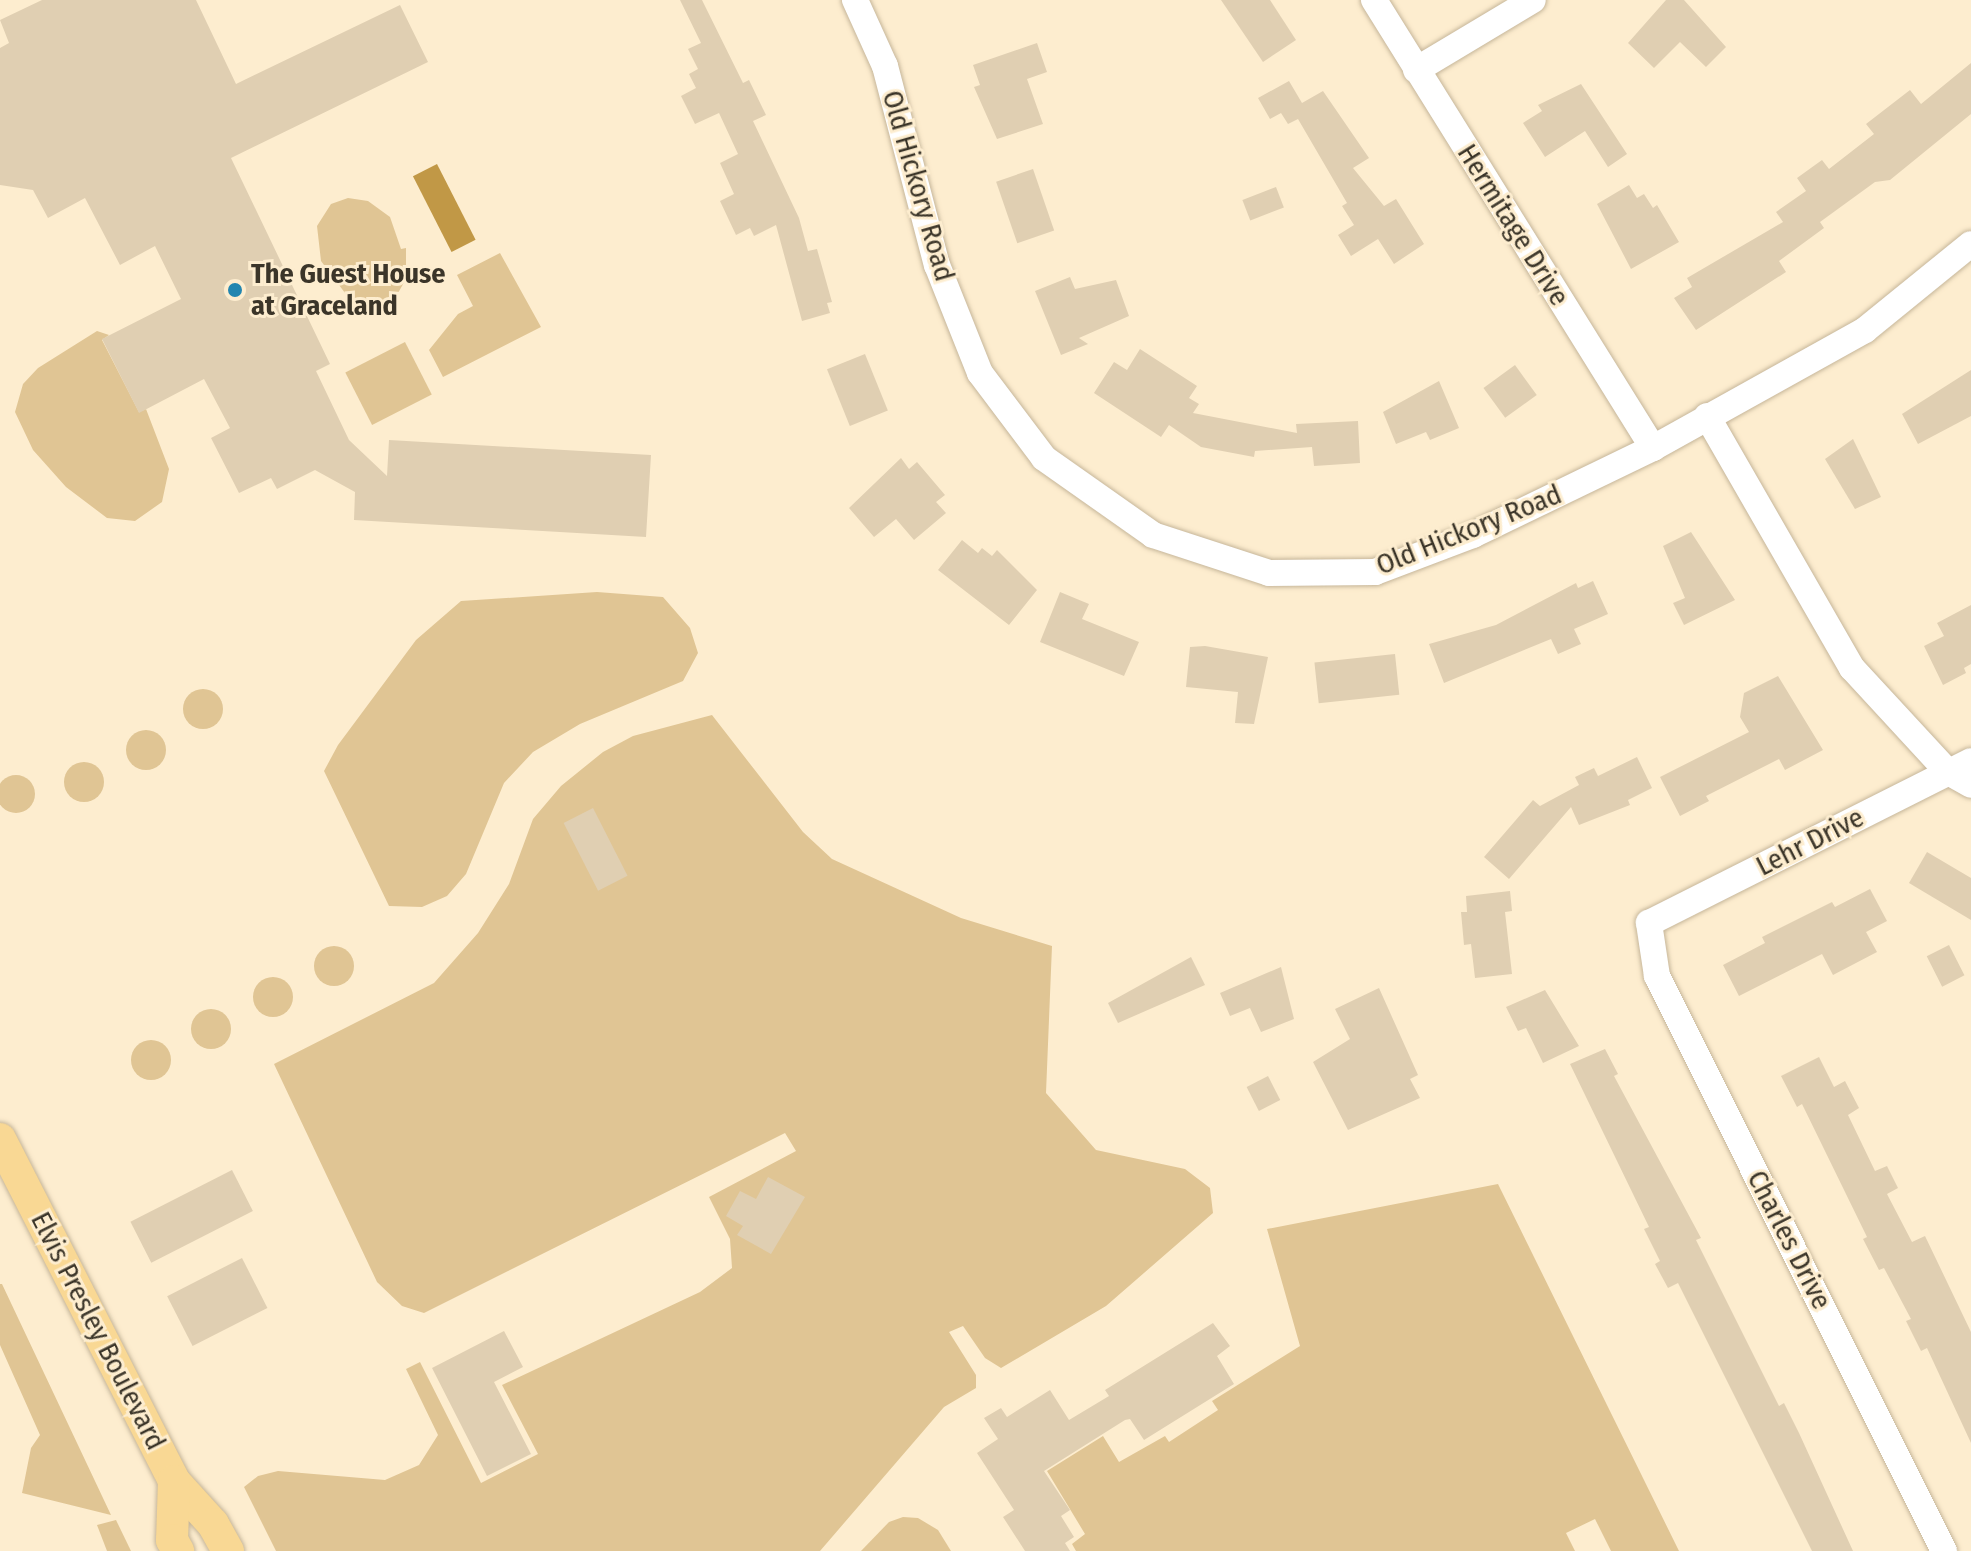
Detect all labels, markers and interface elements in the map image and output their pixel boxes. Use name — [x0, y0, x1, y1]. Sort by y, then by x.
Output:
street label: Old Hickory Road — [875, 87, 961, 285]
street label: Hermitage Drive — [1450, 138, 1576, 312]
place label: The Guest House at Graceland — [251, 257, 445, 323]
marker: The Guest House at Graceland — [226, 281, 244, 299]
street label: Old Hickory Road — [1371, 478, 1567, 582]
street label: Lehr Drive — [1751, 801, 1869, 883]
street label: Charles Drive — [1740, 1165, 1838, 1315]
street label: Elvis Presley Boulevard — [23, 1206, 173, 1456]

